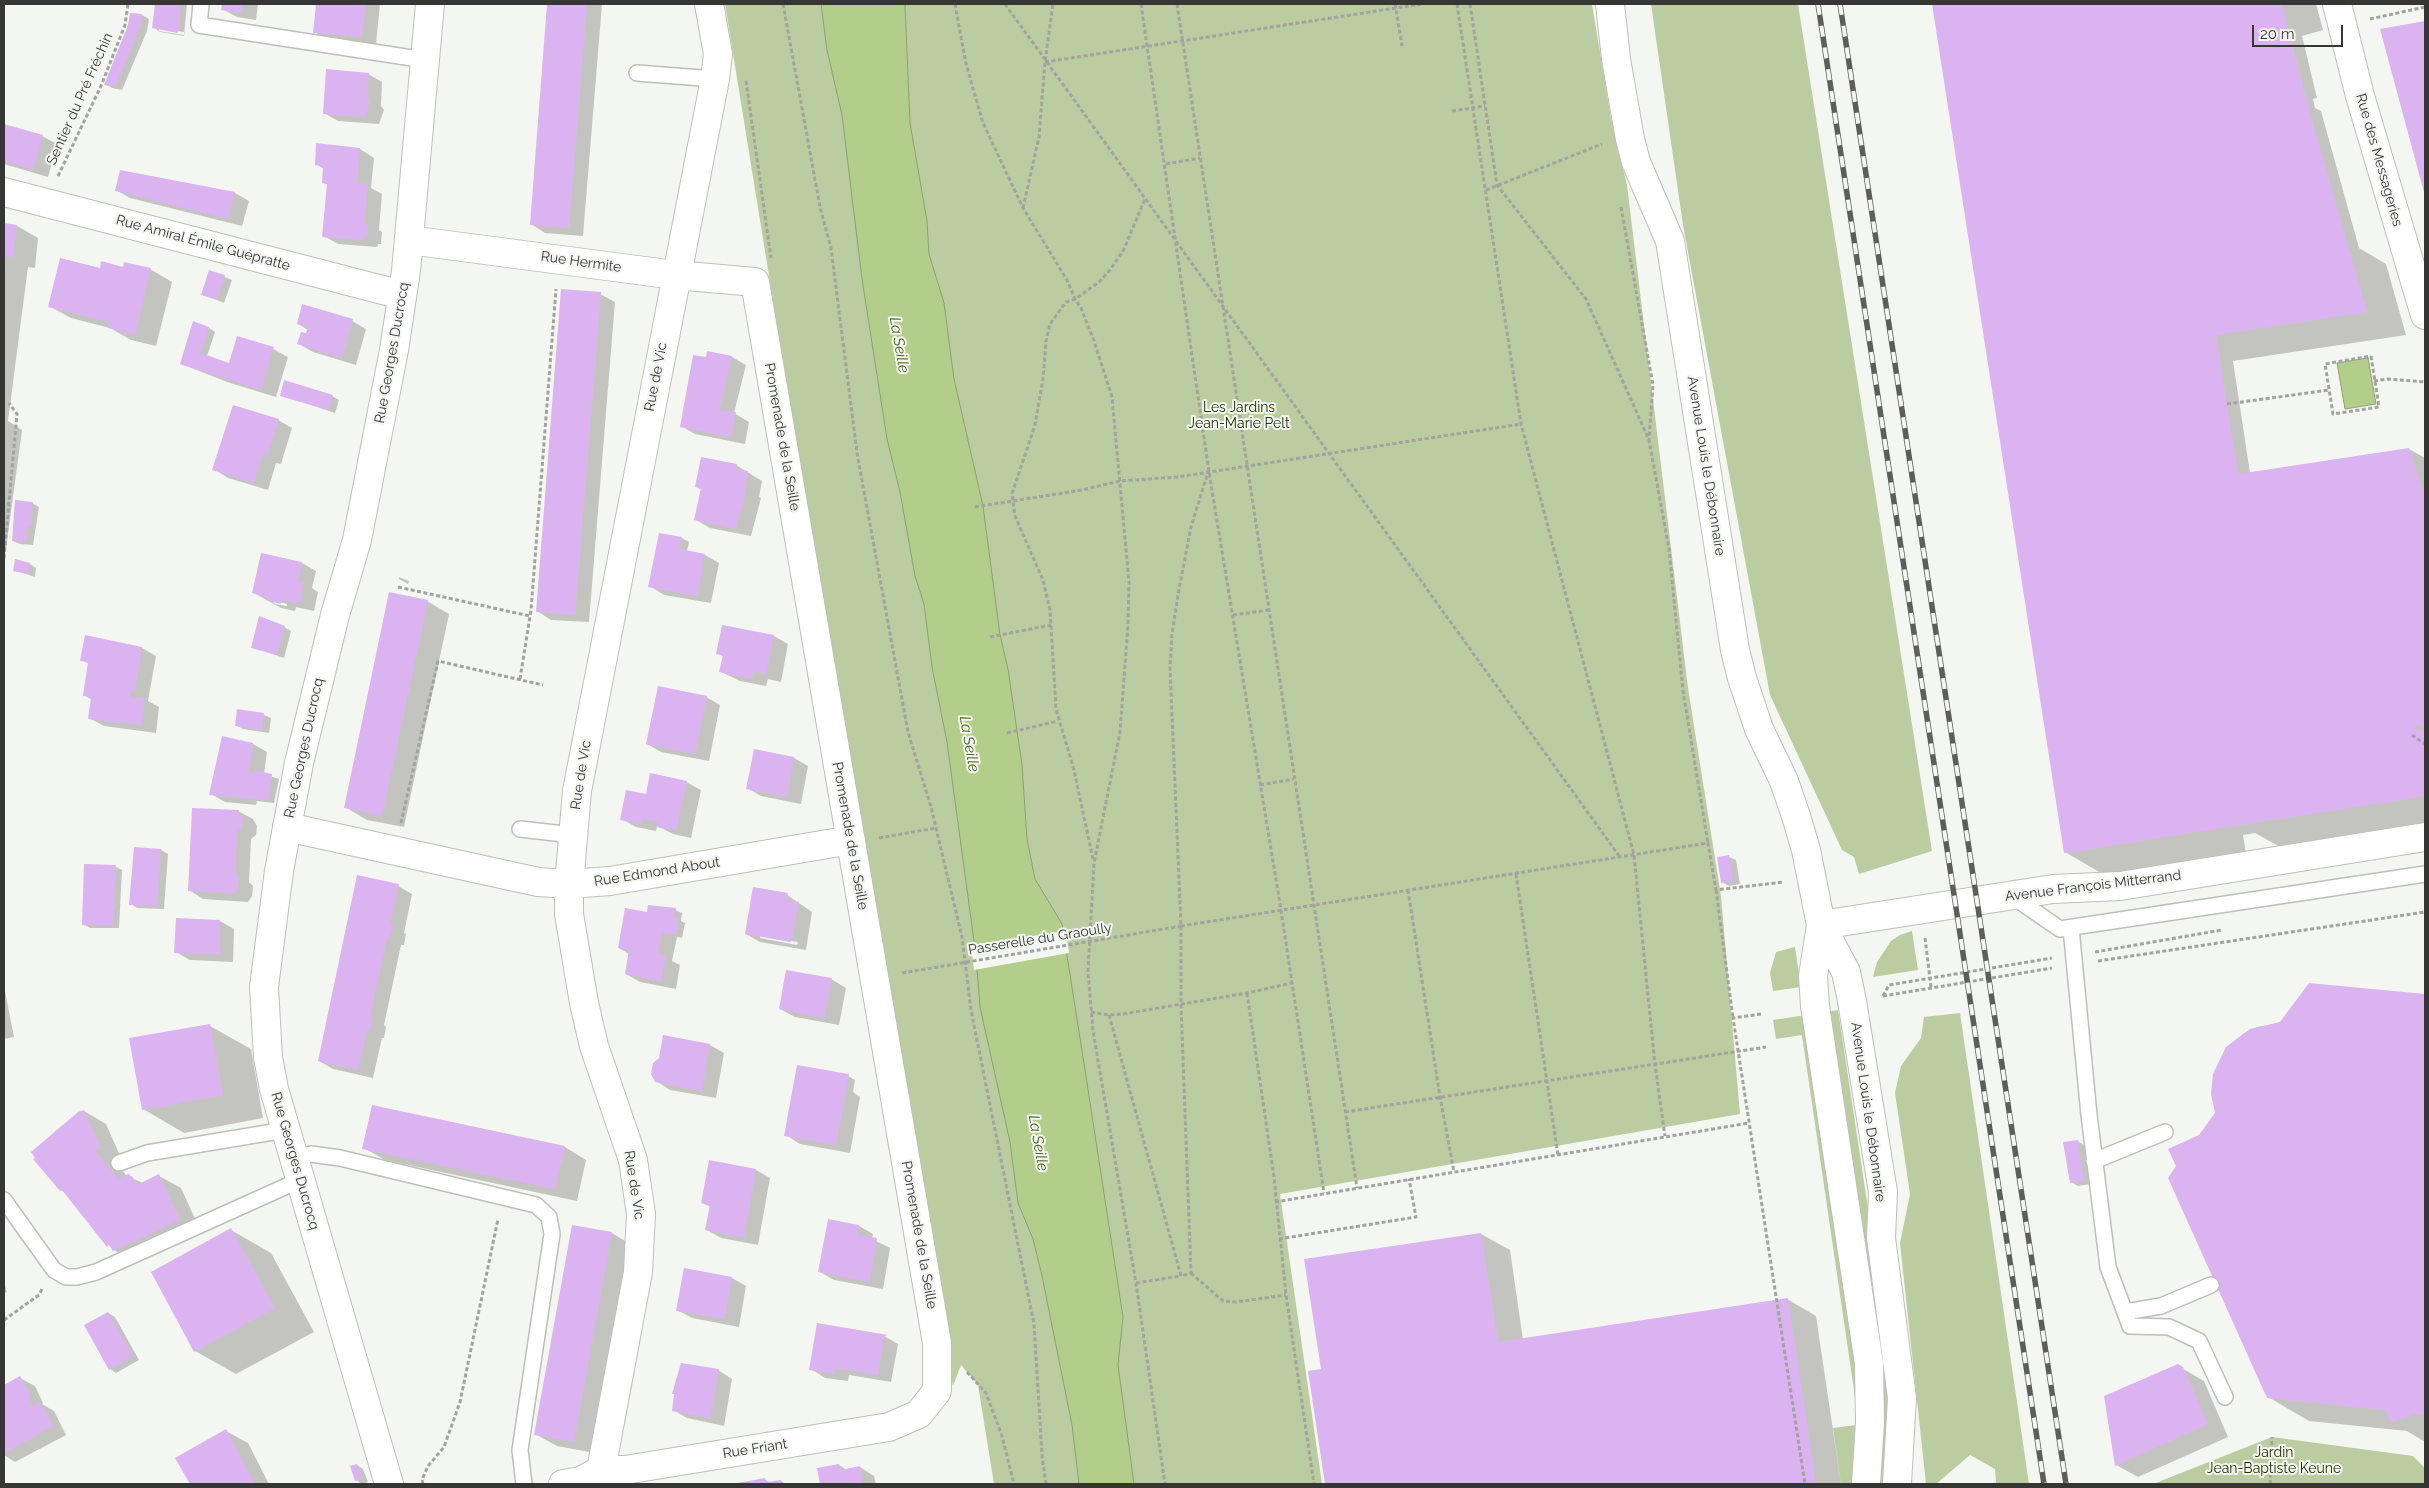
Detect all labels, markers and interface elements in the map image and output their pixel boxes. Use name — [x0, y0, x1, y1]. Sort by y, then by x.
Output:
scale bar — [2254, 15, 2345, 47]
text: 20 m — [2260, 25, 2295, 43]
street label: Sentier du Pré Fréchin — [43, 30, 117, 168]
street label: Rue des Messageries — [2352, 91, 2406, 229]
street label: Rue Amiral Émile Guépratte — [114, 212, 292, 274]
street label: Rue Hermite — [540, 248, 622, 276]
street label: Rue Georges Ducrocq — [371, 281, 413, 425]
water label: La Seille — [885, 316, 913, 374]
street label: Rue de Vic — [641, 341, 671, 413]
street label: Promenade de la Seille — [761, 362, 803, 512]
street label: Avenue Louis le Débonnaire — [1684, 375, 1728, 557]
park label: Les Jardins Jean-Marie Pelt — [1188, 400, 1290, 432]
street label: Rue Georges Ducrocq — [281, 676, 327, 820]
water label: La Seille — [955, 715, 983, 773]
street label: Rue de Vic — [567, 739, 595, 811]
street label: Promenade de la Seille — [829, 761, 871, 911]
street label: Rue Edmond About — [593, 854, 721, 890]
street label: Avenue François Mitterrand — [2004, 867, 2182, 905]
street label: Passerelle du Graoully — [967, 919, 1113, 959]
street label: Avenue Louis le Débonnaire — [1847, 1021, 1889, 1203]
street label: Rue Georges Ducrocq — [267, 1090, 323, 1232]
water label: La Seille — [1024, 1114, 1052, 1172]
street label: Rue de Vic — [620, 1149, 648, 1221]
street label: Promenade de la Seille — [898, 1160, 940, 1310]
street label: Rue Friant — [721, 1436, 789, 1462]
park label: Jardin Jean-Baptiste Keune — [2207, 1445, 2341, 1478]

